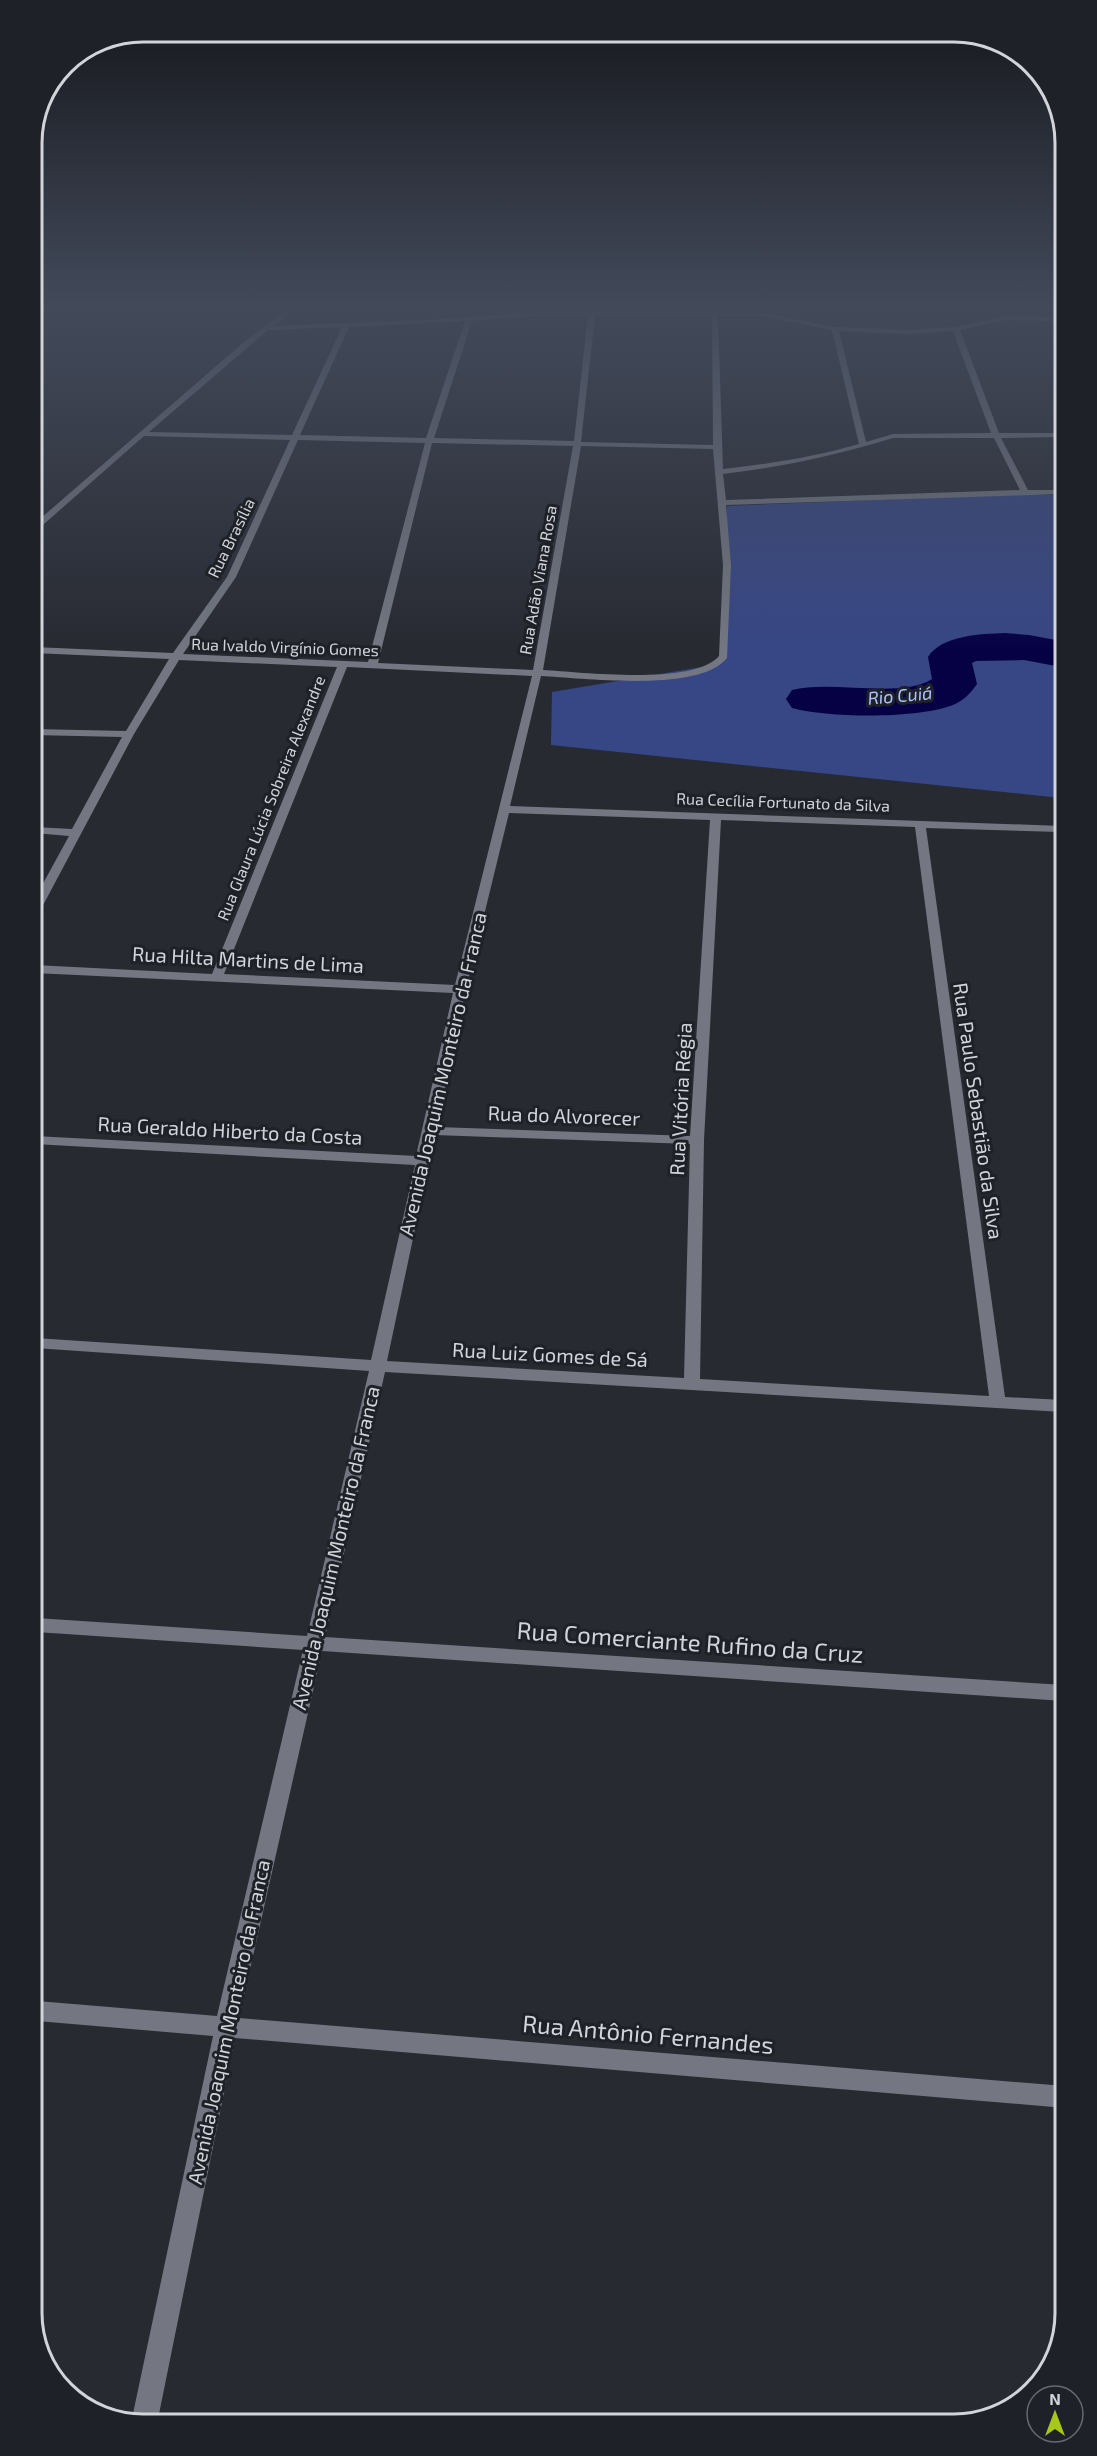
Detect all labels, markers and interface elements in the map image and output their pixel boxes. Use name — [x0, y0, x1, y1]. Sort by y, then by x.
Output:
street label: Rua Brasília — [203, 495, 258, 581]
street label: Rua Adão Viana Rosa — [515, 504, 560, 656]
street label: Rua Ivaldo Virgínio Gomes — [191, 634, 379, 659]
street label: Rua Glaura Lúcia Sobreira Alexandre — [213, 673, 329, 923]
water label: Rio Cuiá — [867, 681, 933, 709]
street label: Rua Cecília Fortunato da Silva — [676, 788, 890, 815]
street label: Avenida Joaquim Monteiro da Franca — [393, 910, 491, 1238]
street label: Rua Hilta Martins de Lima — [132, 941, 365, 977]
street label: Rua Paulo Sebastião da Silva — [949, 981, 1009, 1241]
street label: Rua Vitória Régia — [664, 1022, 696, 1176]
street label: Rua do Alvorecer — [487, 1100, 641, 1130]
street label: Rua Geraldo Hiberto da Costa — [97, 1111, 363, 1149]
street label: Rua Luiz Gomes de Sá — [451, 1337, 649, 1371]
street label: Avenida Joaquim Monteiro da Franca — [286, 1384, 384, 1712]
street label: Rua Comerciante Rufino da Cruz — [516, 1615, 864, 1668]
street label: Avenida Joaquim Monteiro da Franca — [182, 1857, 274, 2186]
street label: Rua Antônio Fernandes — [521, 2008, 775, 2059]
north arrow — [1025, 2384, 1085, 2444]
text: N — [1049, 2389, 1061, 2408]

